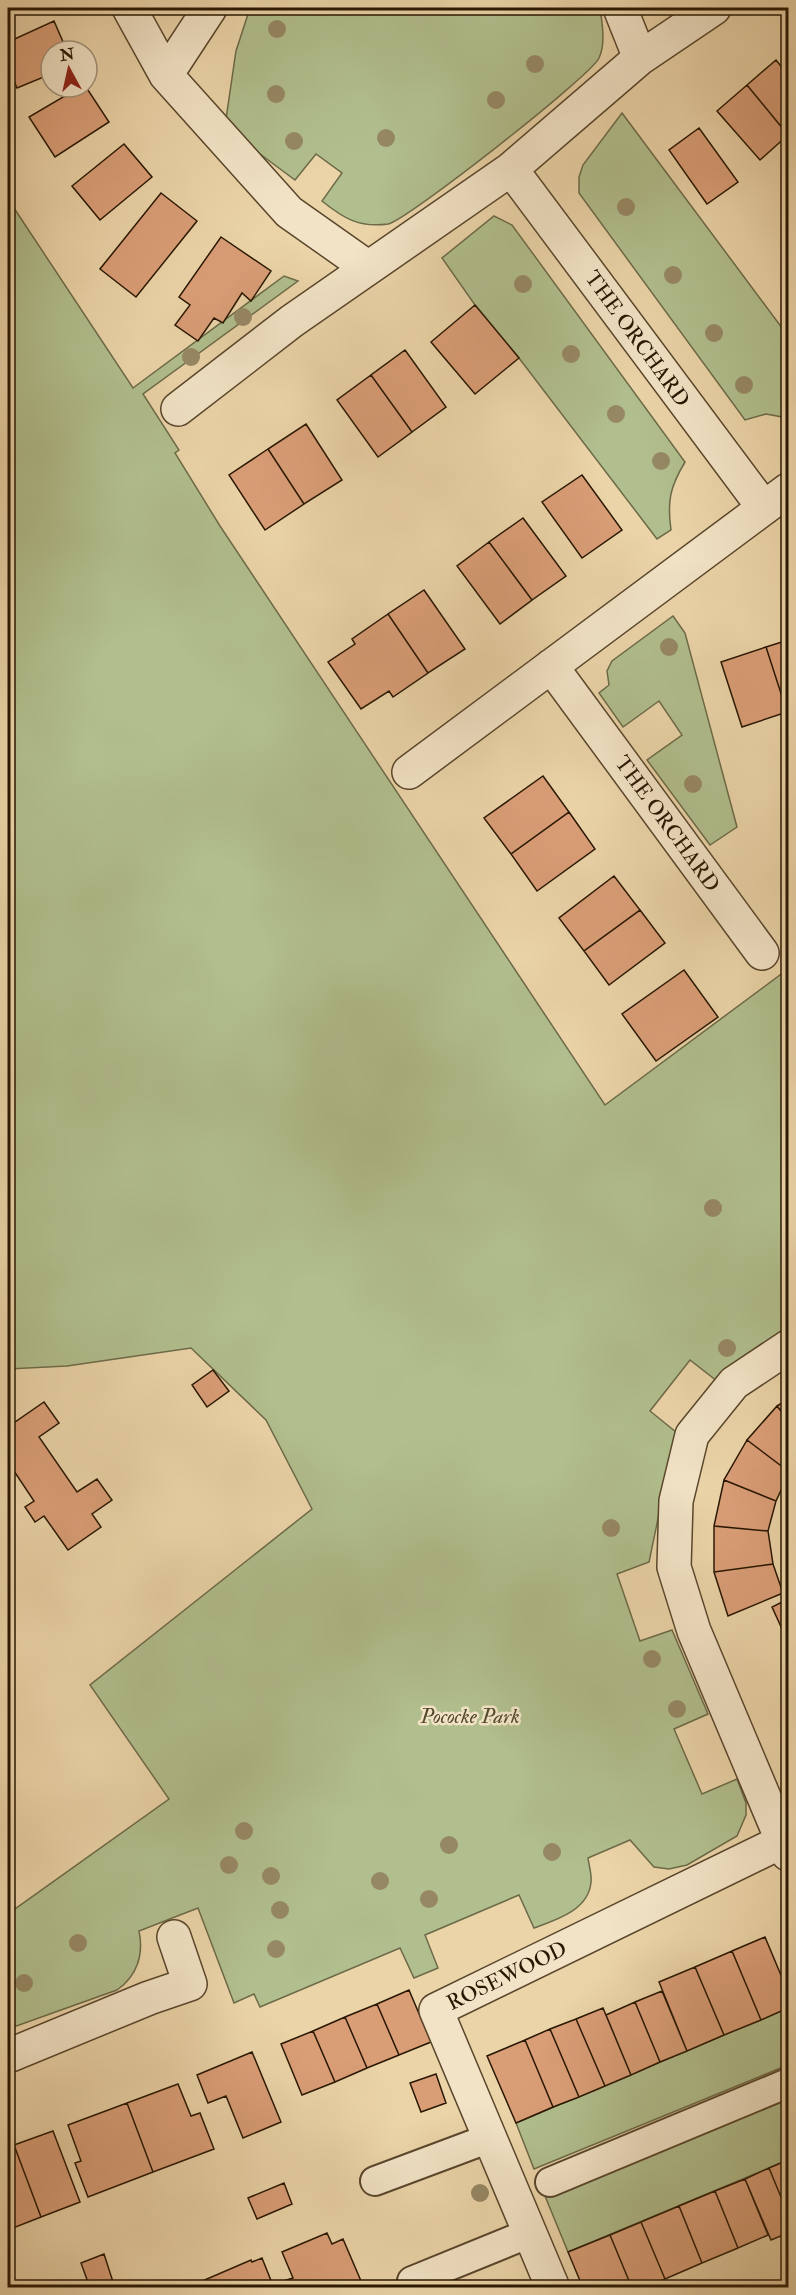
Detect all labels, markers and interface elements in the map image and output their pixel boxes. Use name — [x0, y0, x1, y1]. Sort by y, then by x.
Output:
north arrow — [39, 39, 99, 99]
text: N — [58, 44, 76, 66]
street label: THE ORCHARD — [578, 266, 696, 412]
street label: THE ORCHARD — [608, 751, 726, 897]
park label: Pococke Park — [419, 1703, 520, 1730]
street label: ROSEWOOD — [442, 1935, 572, 2017]

